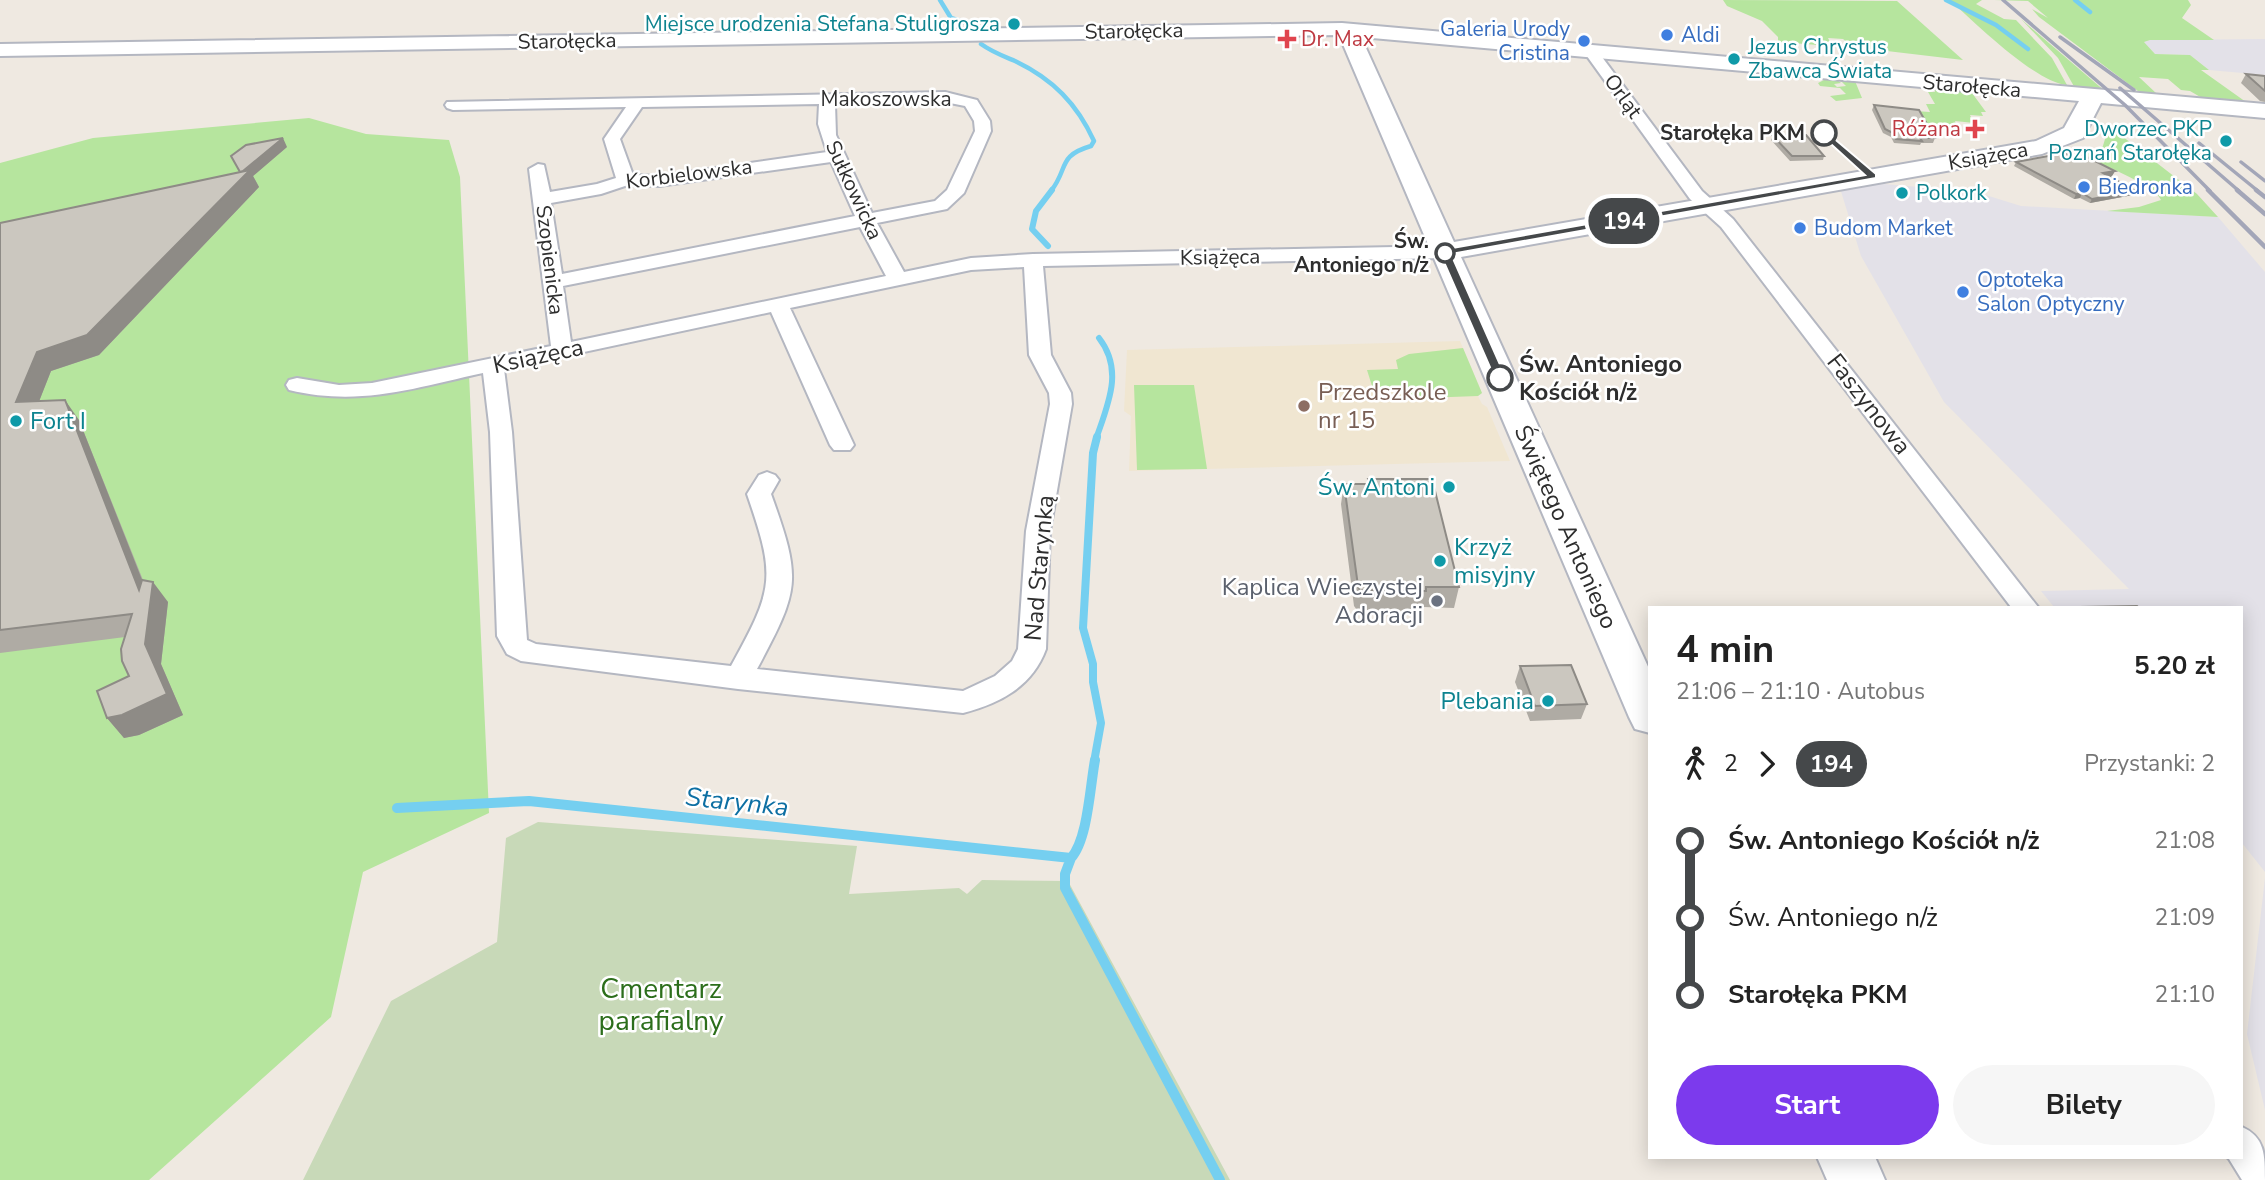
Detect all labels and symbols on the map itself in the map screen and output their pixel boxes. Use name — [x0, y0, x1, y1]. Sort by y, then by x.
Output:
place label: Miejsce urodzenia Stefana Stuligrosza — [645, 10, 1000, 38]
place label: Galeria Urody Cristina — [1440, 15, 1570, 67]
marker: Miejsce urodzenia Stefana Stuligrosza — [1006, 16, 1022, 32]
street label: Starołęcka — [1084, 16, 1184, 46]
place label: Aldi — [1681, 21, 1720, 49]
place label: Dr. Max — [1301, 25, 1374, 53]
street label: Starołęcka — [517, 26, 617, 56]
marker: Aldi — [1659, 27, 1675, 43]
marker: Dr. Max — [1279, 31, 1295, 47]
marker: Galeria Urody Cristina — [1576, 33, 1592, 49]
place label: Jezus Chrystus Zbawca Świata — [1747, 33, 1892, 85]
marker: Jezus Chrystus Zbawca Świata — [1726, 51, 1742, 67]
street label: Orląt — [1597, 68, 1649, 124]
street label: Starołęcka — [1921, 68, 2023, 104]
street label: Makoszowska — [820, 85, 952, 113]
place label: Różana — [1892, 115, 1961, 143]
place label: Dworzec PKP Poznań Starołęka — [2048, 115, 2212, 167]
place label: Starołęka PKM — [1660, 119, 1805, 147]
marker: Starołęka PKM — [1811, 120, 1837, 146]
marker: Różana — [1967, 121, 1983, 137]
marker: Dworzec PKP Poznań Starołęka — [2218, 133, 2234, 149]
street label: Książęca — [1946, 135, 2030, 177]
street label: Sułkowicka — [819, 136, 889, 244]
street label: Korbielowska — [624, 152, 754, 196]
place label: Biedronka — [2098, 173, 2193, 201]
place label: Polkork — [1916, 179, 1987, 207]
marker: Biedronka — [2076, 179, 2092, 195]
marker: Polkork — [1894, 185, 1910, 201]
line badge: 194 — [1584, 198, 1664, 244]
street label: Szopienicka — [529, 203, 571, 317]
place label: Budom Market — [1814, 214, 1953, 242]
marker: Budom Market — [1792, 220, 1808, 236]
place label: Św. Antoniego n/ż — [1294, 227, 1429, 279]
street label: Książęca — [1180, 242, 1260, 272]
marker: Św. Antoniego n/ż — [1435, 243, 1455, 263]
place label: Optoteka Salon Optyczny — [1977, 266, 2125, 318]
marker: Optoteka Salon Optyczny — [1955, 284, 1971, 300]
street label: Książęca — [490, 331, 586, 381]
street label: Faszynowa — [1820, 347, 1918, 461]
place label: Św. Antoniego Kościół n/ż — [1519, 348, 1682, 408]
marker: Św. Antoniego Kościół n/ż — [1487, 365, 1513, 391]
place label: Przedszkole nr 15 — [1318, 376, 1447, 436]
marker: Przedszkole nr 15 — [1296, 398, 1312, 414]
place label: Fort I — [30, 405, 86, 437]
marker: Fort I — [8, 413, 24, 429]
street label: Świętego Antoniego — [1507, 420, 1625, 634]
place label: Św. Antoni — [1318, 471, 1435, 503]
marker: Św. Antoni — [1441, 479, 1457, 495]
street label: Nad Starynką — [1017, 494, 1061, 642]
place label: Krzyż misyjny — [1454, 531, 1536, 591]
marker: Krzyż misyjny — [1432, 553, 1448, 569]
place label: Kaplica Wieczystej Adoracji — [1222, 571, 1423, 631]
marker: Kaplica Wieczystej Adoracji — [1429, 593, 1445, 609]
place label: Plebania — [1440, 685, 1534, 717]
marker: Plebania — [1540, 693, 1556, 709]
water label: Starynka — [684, 779, 790, 825]
park label: Cmentarz parafialny — [599, 970, 724, 1040]

